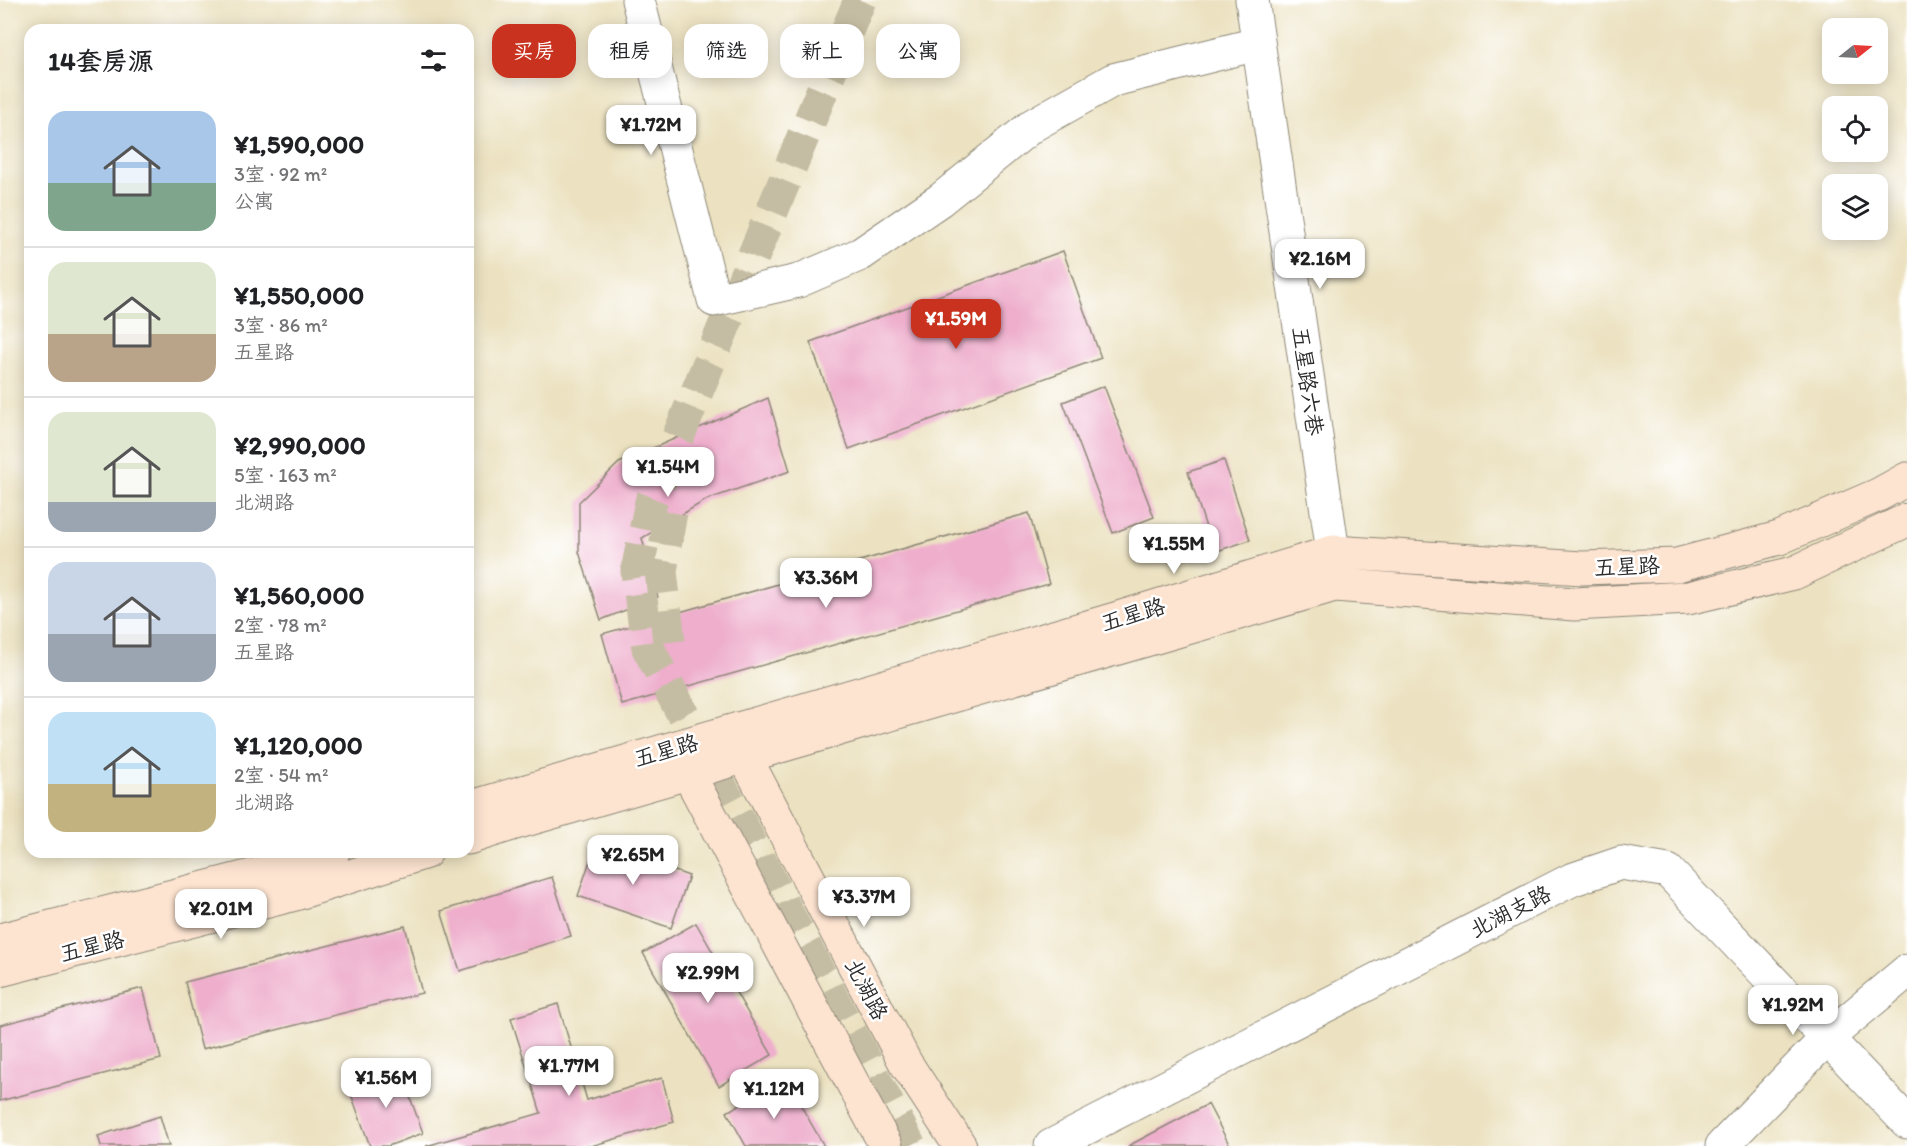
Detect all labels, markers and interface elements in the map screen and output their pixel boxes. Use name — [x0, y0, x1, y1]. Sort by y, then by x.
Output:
north arrow — [1822, 18, 1888, 84]
map controls — [1822, 18, 1888, 240]
chip: 买房 — [492, 24, 576, 78]
chip: 租房 — [588, 24, 672, 78]
chip: 筛选 — [684, 24, 768, 78]
chip: 新上 — [780, 24, 864, 78]
chip: 公寓 — [876, 24, 960, 78]
icon: filters — [417, 44, 450, 77]
text: 14套房源 — [48, 45, 154, 77]
button: locate — [1822, 96, 1888, 162]
pin: ¥1.72M — [602, 105, 700, 156]
text: ¥1.72M — [620, 112, 682, 136]
text: ¥1,590,000 — [234, 128, 364, 160]
icon: home — [96, 135, 168, 207]
text: 3室 · 92 m² — [234, 162, 327, 186]
button: layers — [1822, 174, 1888, 240]
text: 公寓 — [234, 189, 274, 213]
pin: ¥2.16M — [1271, 239, 1369, 290]
text: ¥2.16M — [1289, 246, 1351, 270]
text: ¥1,550,000 — [234, 279, 364, 311]
icon: home — [96, 286, 168, 358]
pin: ¥1.59M — [907, 299, 1005, 350]
text: ¥1.59M — [925, 306, 987, 330]
text: 3室 · 86 m² — [234, 313, 328, 337]
street label: 五星路六巷 — [1286, 325, 1329, 437]
text: 五星路 — [234, 340, 294, 364]
text: ¥2,990,000 — [234, 429, 366, 461]
icon: home — [96, 436, 168, 508]
pin: ¥1.54M — [619, 447, 717, 498]
text: ¥1.54M — [636, 454, 700, 478]
text: 5室 · 163 m² — [234, 463, 337, 487]
text: 北湖路 — [234, 490, 294, 514]
pin: ¥1.55M — [1125, 524, 1223, 575]
text: ¥1.55M — [1143, 531, 1205, 555]
street label: 五星路 — [1594, 552, 1660, 581]
pin: ¥3.36M — [777, 558, 875, 609]
text: ¥3.36M — [794, 565, 858, 589]
text: ¥1,560,000 — [234, 579, 364, 611]
icon: home — [96, 586, 168, 658]
street label: 五星路 — [1098, 592, 1169, 637]
text: 2室 · 78 m² — [234, 613, 327, 637]
text: 五星路 — [234, 640, 294, 664]
street label: 五星路 — [631, 728, 702, 773]
text: ¥1,120,000 — [234, 729, 363, 761]
icon: home — [96, 736, 168, 808]
text: 2室 · 54 m² — [234, 763, 328, 787]
text: 北湖路 — [234, 790, 294, 814]
pin: ¥2.65M — [584, 835, 682, 886]
text: ¥2.65M — [601, 842, 665, 866]
pin: ¥3.37M — [815, 877, 913, 928]
street label: 北湖支路 — [1465, 879, 1556, 943]
text: ¥3.37M — [832, 884, 896, 908]
pin: ¥2.01M — [172, 889, 270, 940]
text: ¥2.01M — [189, 896, 253, 920]
street label: 五星路 — [57, 925, 127, 968]
pin: ¥2.99M — [659, 953, 757, 1004]
street label: 北湖路 — [839, 954, 894, 1025]
text: ¥2.99M — [676, 960, 740, 984]
pin: ¥1.92M — [1744, 985, 1842, 1036]
text: ¥1.92M — [1762, 992, 1824, 1016]
pin: ¥1.77M — [520, 1046, 618, 1097]
text: ¥1.77M — [539, 1053, 599, 1077]
pin: ¥1.56M — [337, 1058, 435, 1109]
text: ¥1.56M — [355, 1065, 417, 1089]
pin: ¥1.12M — [725, 1069, 823, 1120]
text: ¥1.12M — [744, 1076, 804, 1100]

